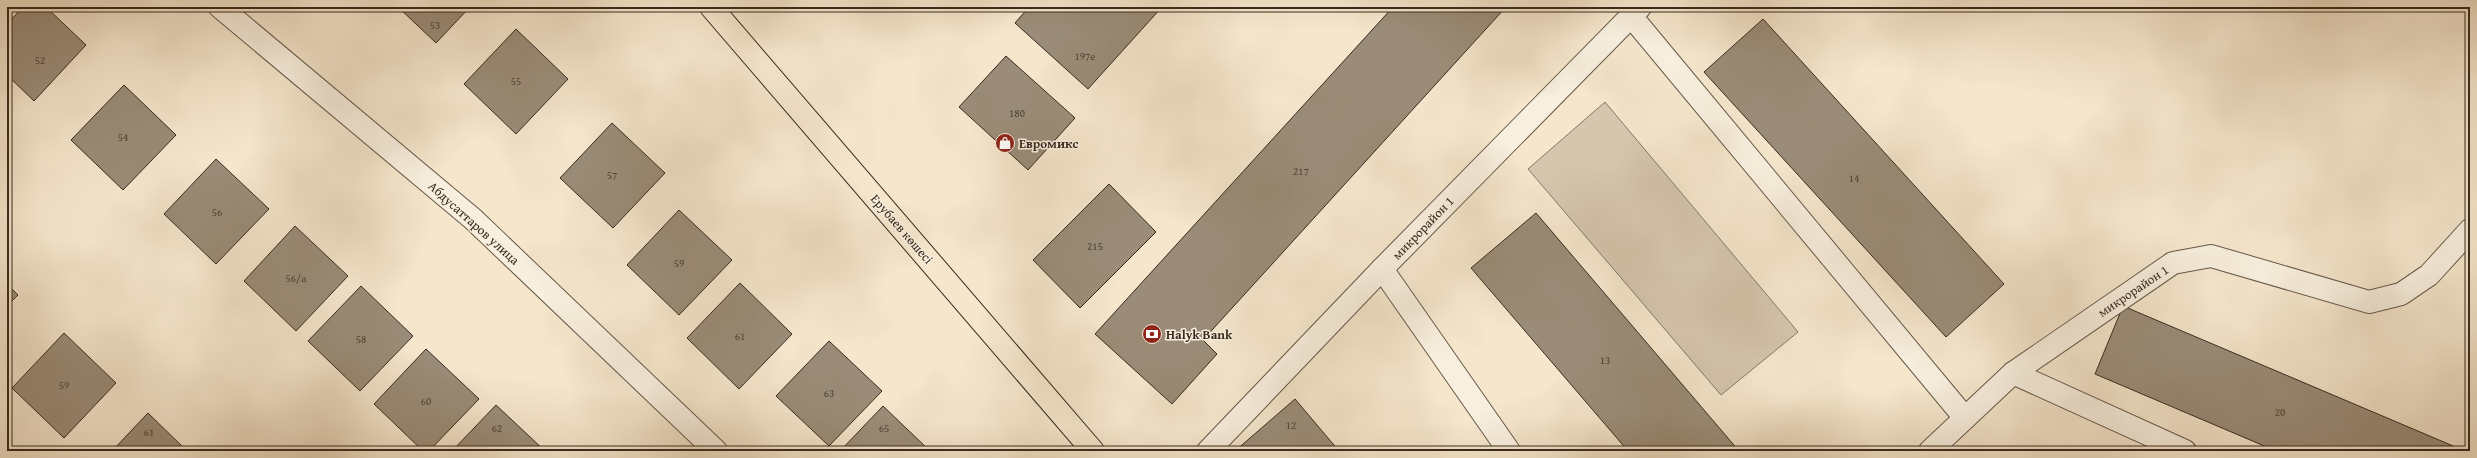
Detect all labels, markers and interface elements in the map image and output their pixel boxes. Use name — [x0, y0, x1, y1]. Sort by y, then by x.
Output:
house number: 53 — [430, 17, 440, 33]
house number: 197е — [1074, 48, 1096, 64]
house number: 52 — [35, 52, 45, 68]
house number: 55 — [511, 73, 521, 89]
house number: 180 — [1009, 105, 1025, 121]
house number: 54 — [118, 129, 128, 145]
shop icon: Евромикс — [994, 132, 1016, 154]
place label: Евромикс — [1019, 134, 1079, 153]
house number: 217 — [1293, 163, 1309, 179]
house number: 57 — [607, 167, 617, 183]
house number: 14 — [1849, 170, 1859, 186]
street label: Абдусаттаров улица — [424, 177, 524, 270]
street label: Ерубаев көшесі — [866, 190, 938, 268]
street label: микрорайон 1 — [1388, 192, 1458, 264]
house number: 56 — [212, 204, 222, 220]
house number: 215 — [1087, 238, 1103, 254]
house number: 59 — [674, 255, 684, 271]
street label: микрорайон 1 — [2094, 260, 2172, 322]
house number: 56/а — [285, 270, 307, 286]
bank icon: Halyk Bank — [1141, 323, 1163, 345]
place label: Halyk Bank — [1166, 325, 1233, 344]
house number: 61 — [735, 328, 745, 344]
house number: 58 — [356, 331, 366, 347]
house number: 13 — [1600, 352, 1610, 368]
house number: 59 — [59, 377, 69, 393]
house number: 63 — [824, 385, 834, 401]
house number: 60 — [421, 393, 431, 409]
house number: 20 — [2275, 404, 2285, 420]
house number: 12 — [1286, 417, 1296, 433]
house number: 62 — [492, 420, 502, 436]
house number: 65 — [879, 420, 889, 436]
house number: 61 — [144, 424, 154, 440]

